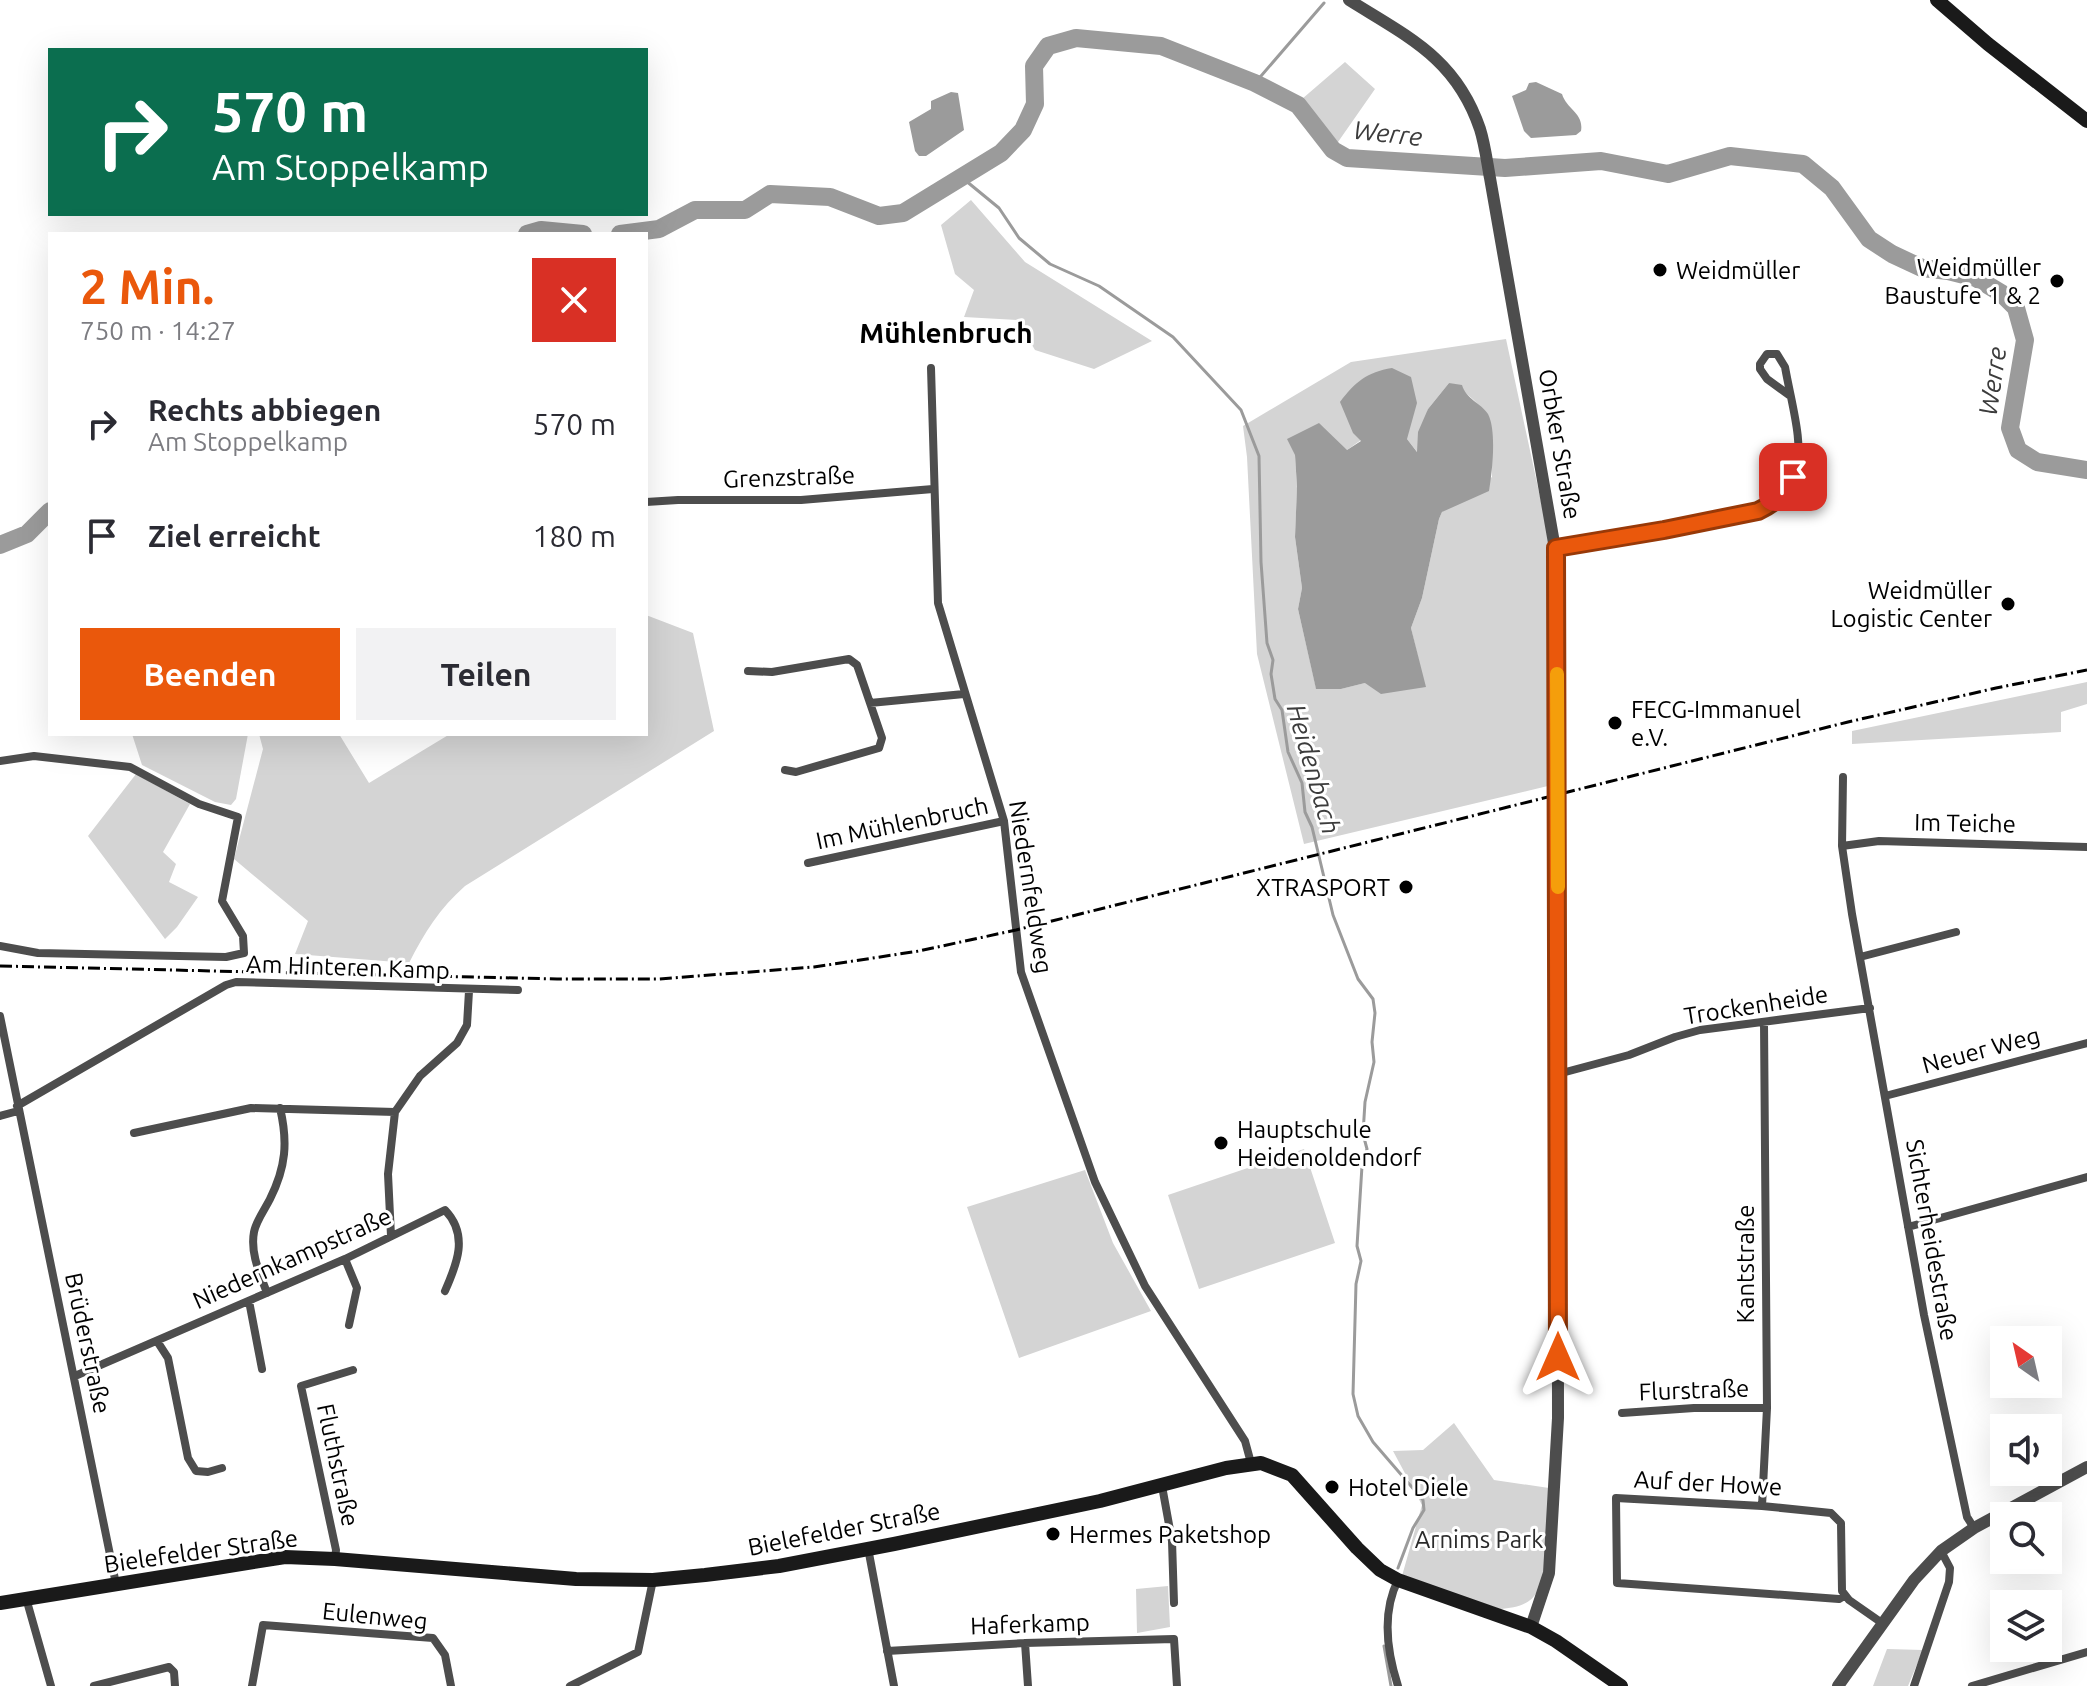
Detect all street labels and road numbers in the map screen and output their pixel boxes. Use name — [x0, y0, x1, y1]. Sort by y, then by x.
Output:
street label: Orbker Straße — [1533, 367, 1587, 521]
street label: Grenzstraße — [723, 461, 855, 493]
street label: Im Mühlenbruch — [813, 792, 991, 854]
street label: Niedernfeldweg — [1004, 799, 1058, 975]
street label: Im Teiche — [1914, 809, 2016, 837]
street label: Am Hinteren Kamp — [246, 950, 450, 984]
street label: Trockenheide — [1682, 980, 1830, 1030]
street label: Neuer Weg — [1919, 1021, 2043, 1079]
street label: Sichterheidestraße — [1901, 1137, 1963, 1343]
street label: Niedernkampstraße — [189, 1202, 395, 1314]
street label: Kantstraße — [1732, 1204, 1759, 1324]
street label: Brüderstraße — [60, 1270, 116, 1416]
street label: Flurstraße — [1638, 1375, 1750, 1405]
street label: Fluthstraße — [312, 1401, 364, 1529]
street label: Auf der Howe — [1633, 1466, 1783, 1500]
street label: Bielefelder Straße — [745, 1497, 943, 1561]
street label: Bielefelder Straße — [102, 1524, 300, 1578]
street label: Eulenweg — [321, 1597, 429, 1635]
street label: Haferkamp — [970, 1608, 1090, 1640]

